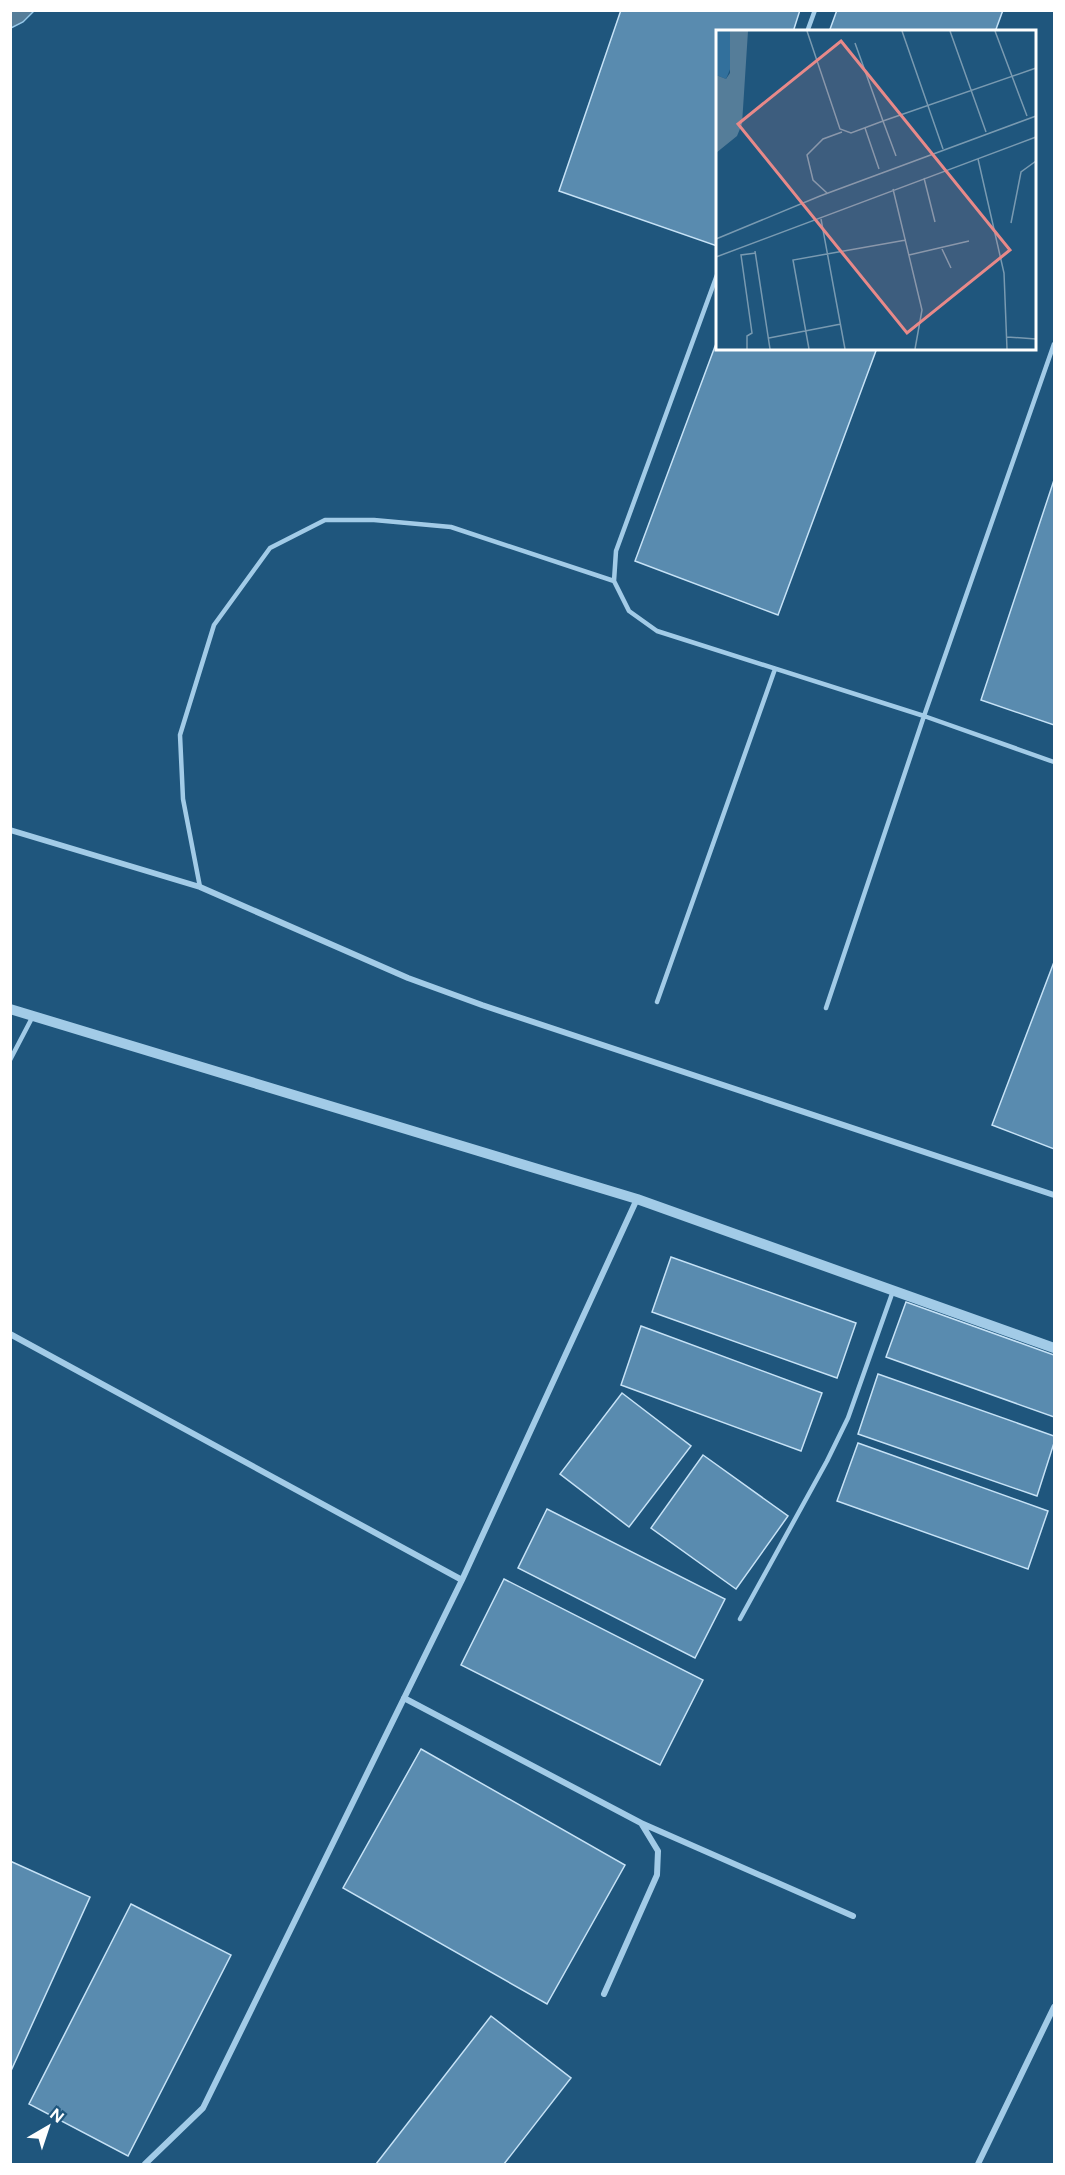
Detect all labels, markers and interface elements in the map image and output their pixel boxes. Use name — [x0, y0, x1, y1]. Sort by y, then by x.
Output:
inset map — [716, 30, 1035, 350]
north arrow — [18, 2097, 78, 2157]
text: N — [46, 2104, 68, 2127]

